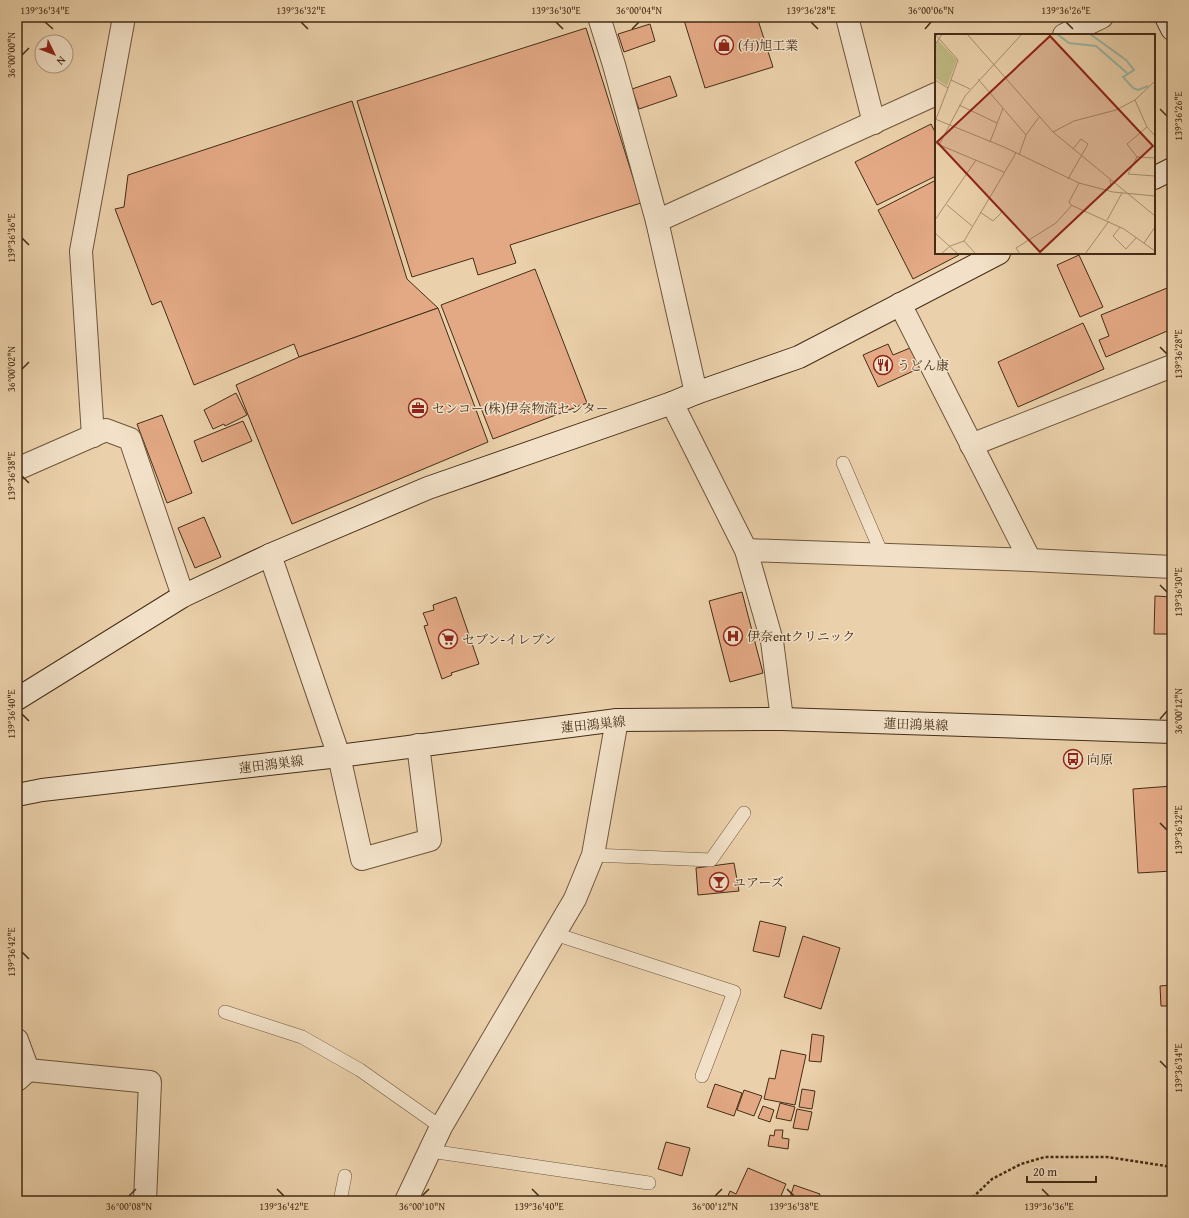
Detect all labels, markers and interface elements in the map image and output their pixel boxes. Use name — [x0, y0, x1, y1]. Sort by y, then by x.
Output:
text: 139°36'34"E — [20, 3, 70, 18]
text: 139°36'32"E — [276, 3, 326, 18]
text: 139°36'30"E — [531, 3, 581, 18]
text: 36°00'04"N — [616, 3, 662, 18]
text: 139°36'28"E — [786, 3, 836, 18]
text: 36°00'06"N — [908, 3, 954, 18]
text: 139°36'26"E — [1041, 3, 1091, 18]
text: 36°00'00"N — [4, 32, 19, 78]
north arrow — [34, 34, 74, 74]
shop icon: (有)旭工業 — [713, 34, 735, 56]
inset map — [935, 34, 1155, 254]
place label: (有)旭工業 — [738, 36, 798, 55]
text: N — [53, 53, 70, 69]
text: 139°36'26"E — [1171, 91, 1186, 141]
text: 139°36'36"E — [4, 213, 19, 263]
text: 139°36'28"E — [1171, 329, 1186, 379]
text: 36°00'02"N — [4, 346, 19, 392]
restaurant icon: うどん康 — [872, 354, 894, 376]
place label: うどん康 — [897, 356, 949, 375]
office icon: センコー(株)伊奈物流センター — [407, 397, 429, 419]
place label: センコー(株)伊奈物流センター — [432, 399, 609, 418]
text: 139°36'38"E — [4, 451, 19, 501]
text: 139°36'30"E — [1171, 567, 1186, 617]
hospital icon: 伊奈entクリニック — [722, 625, 744, 647]
place label: 伊奈entクリニック — [747, 627, 855, 646]
supermarket icon: セブン-イレブン — [437, 628, 459, 650]
place label: セブン-イレブン — [462, 630, 556, 649]
text: 36°00'12"N — [1171, 688, 1186, 734]
text: 139°36'40"E — [4, 689, 19, 739]
street label: 蓮田鴻巣線 — [560, 712, 626, 737]
street label: 蓮田鴻巣線 — [883, 714, 949, 735]
bus stop icon: 向原 — [1062, 748, 1084, 770]
place label: 向原 — [1087, 750, 1113, 769]
street label: 蓮田鴻巣線 — [238, 751, 304, 778]
text: 139°36'32"E — [1171, 805, 1186, 855]
bar icon: ユアーズ — [708, 871, 730, 893]
place label: ユアーズ — [733, 873, 784, 892]
text: 139°36'42"E — [4, 927, 19, 977]
text: 139°36'34"E — [1171, 1043, 1186, 1093]
scale bar — [1027, 1158, 1096, 1184]
text: 20 m — [1033, 1163, 1057, 1180]
text: 36°00'08"N — [106, 1199, 152, 1214]
text: 139°36'42"E — [259, 1199, 309, 1214]
text: 36°00'10"N — [399, 1199, 445, 1214]
text: 139°36'40"E — [514, 1199, 564, 1214]
text: 36°00'12"N — [692, 1199, 738, 1214]
text: 139°36'38"E — [769, 1199, 819, 1214]
text: 139°36'36"E — [1024, 1199, 1074, 1214]

